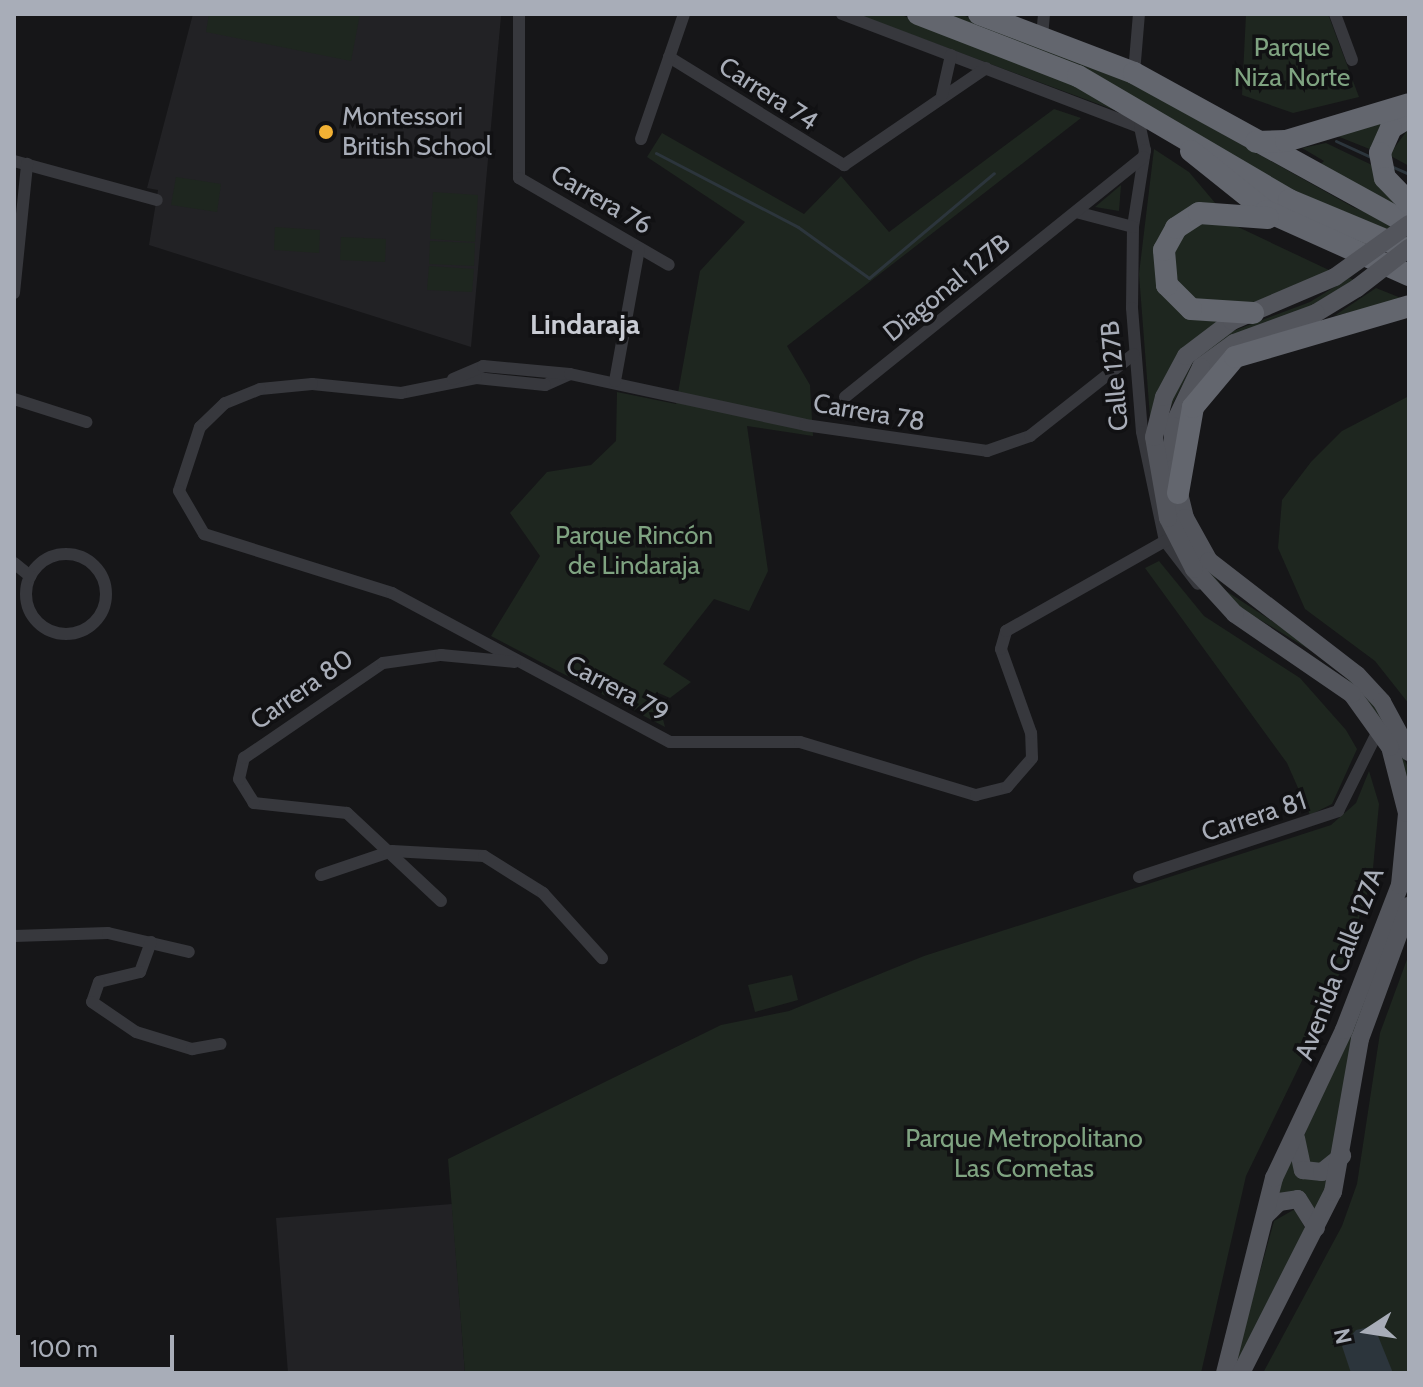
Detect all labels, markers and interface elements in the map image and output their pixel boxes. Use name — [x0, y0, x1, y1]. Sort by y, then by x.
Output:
park label: Parque Niza Norte — [1234, 32, 1350, 94]
street label: Carrera 74 — [713, 51, 823, 137]
place label: Montessori British School — [342, 101, 492, 162]
marker: Montessori British School — [317, 123, 335, 141]
street label: Carrera 76 — [545, 159, 657, 241]
street label: Diagonal 127B — [877, 228, 1017, 348]
district label: Lindaraja — [530, 307, 640, 341]
street label: Calle 127B — [1095, 320, 1135, 432]
street label: Carrera 78 — [811, 388, 927, 438]
park label: Parque Rincón de Lindaraja — [555, 520, 713, 582]
street label: Carrera 80 — [245, 643, 359, 737]
street label: Carrera 79 — [560, 649, 674, 729]
street label: Carrera 81 — [1198, 785, 1310, 849]
street label: Avenida Calle 127A — [1289, 863, 1391, 1065]
park label: Parque Metropolitano Las Cometas — [905, 1123, 1143, 1184]
north arrow — [1327, 1291, 1407, 1371]
scale bar — [20, 1319, 178, 1369]
text: N — [1328, 1326, 1358, 1347]
text: 100 m — [30, 1334, 98, 1363]

